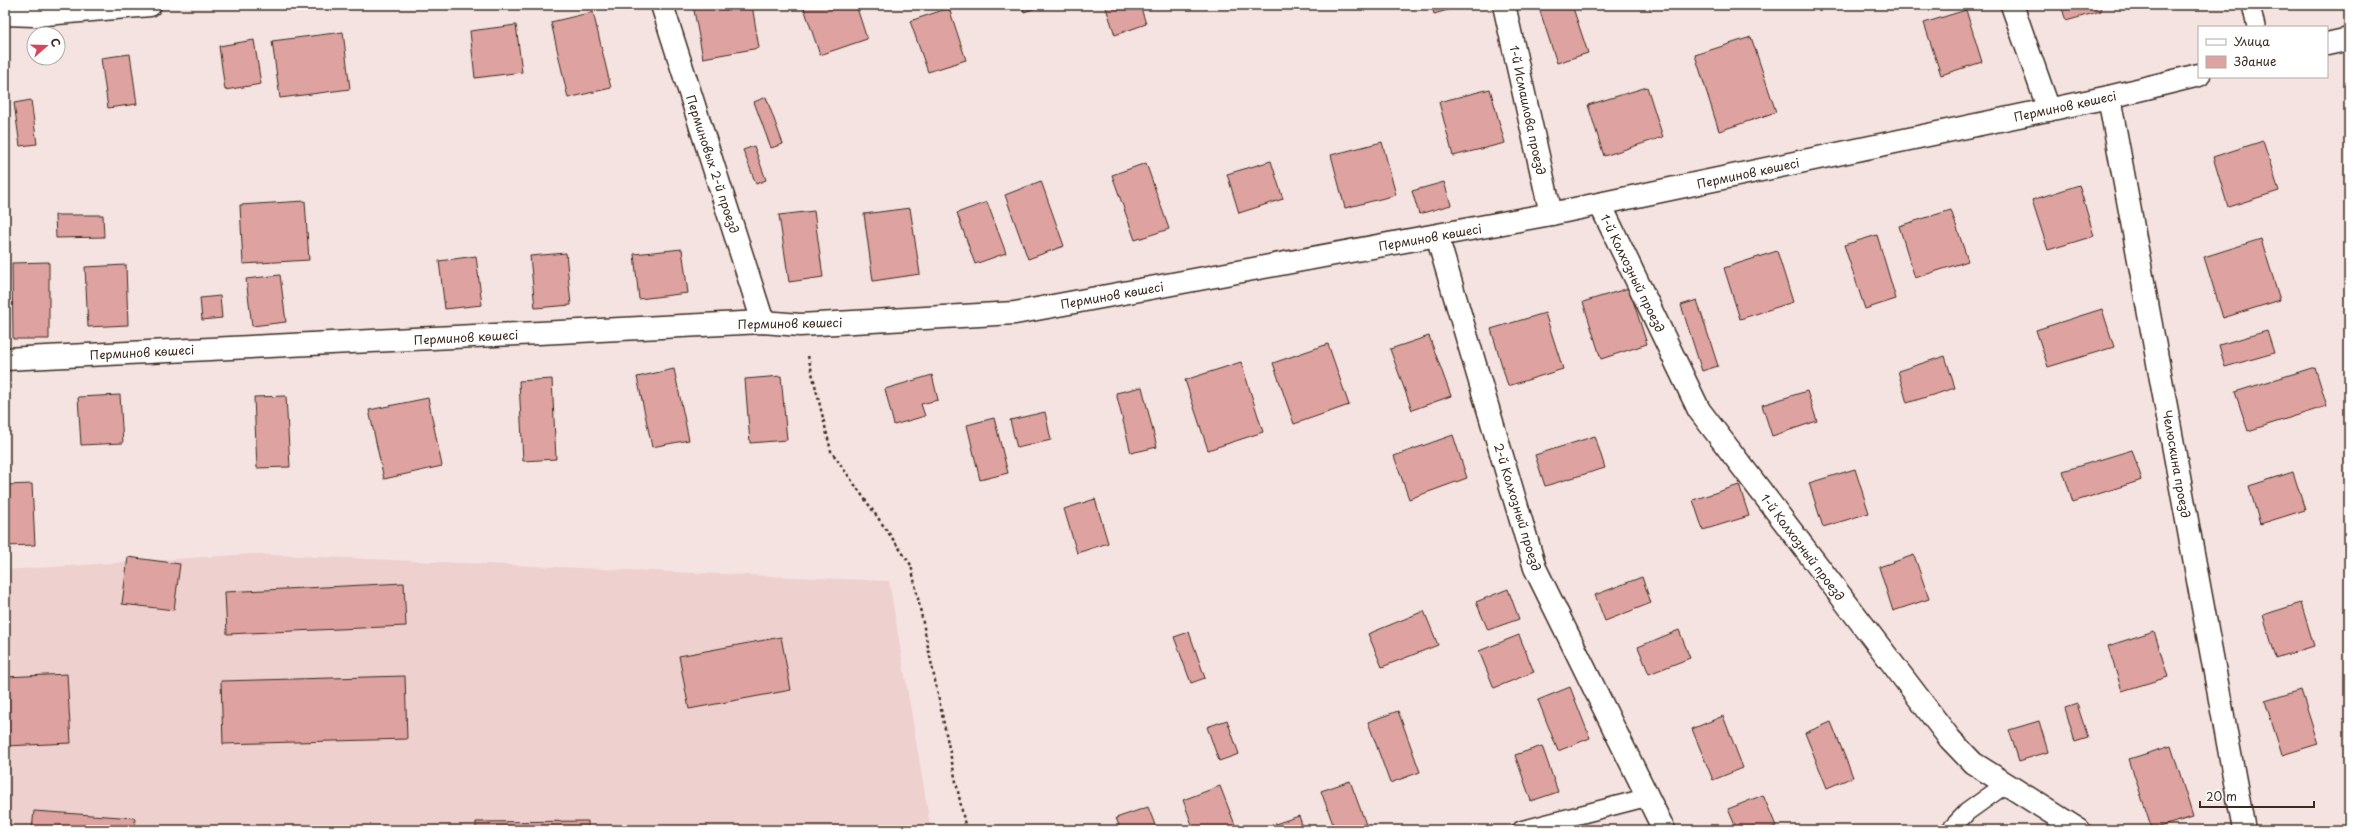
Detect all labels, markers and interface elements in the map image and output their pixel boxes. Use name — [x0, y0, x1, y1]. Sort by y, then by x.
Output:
north arrow — [26, 26, 66, 66]
legend — [2198, 26, 2328, 78]
text: Улица — [2234, 32, 2270, 50]
text: С — [46, 36, 65, 49]
street label: 1-й Исмаилова проезд — [1505, 44, 1551, 176]
text: Здание — [2234, 52, 2276, 70]
street label: Перминов көшесі — [2012, 86, 2118, 126]
street label: Перминовых 2-й проезд — [682, 92, 744, 236]
street label: Перминов көшесі — [1695, 153, 1801, 193]
street label: 1-й Колхозный проезд — [1597, 211, 1669, 335]
street label: Перминов көшесі — [1377, 219, 1483, 255]
street label: Перминов көшесі — [1059, 277, 1165, 313]
street label: Перминов көшесі — [738, 313, 842, 333]
street label: Перминов көшесі — [413, 325, 519, 349]
street label: Перминов көшесі — [89, 340, 195, 364]
street label: Челюскина проезд — [2159, 409, 2195, 519]
street label: 2-й Колхозный проезд — [1490, 441, 1546, 573]
street label: 1-й Колхозный проезд — [1757, 490, 1849, 604]
scale bar — [2200, 783, 2314, 809]
text: 20 m — [2206, 787, 2237, 805]

